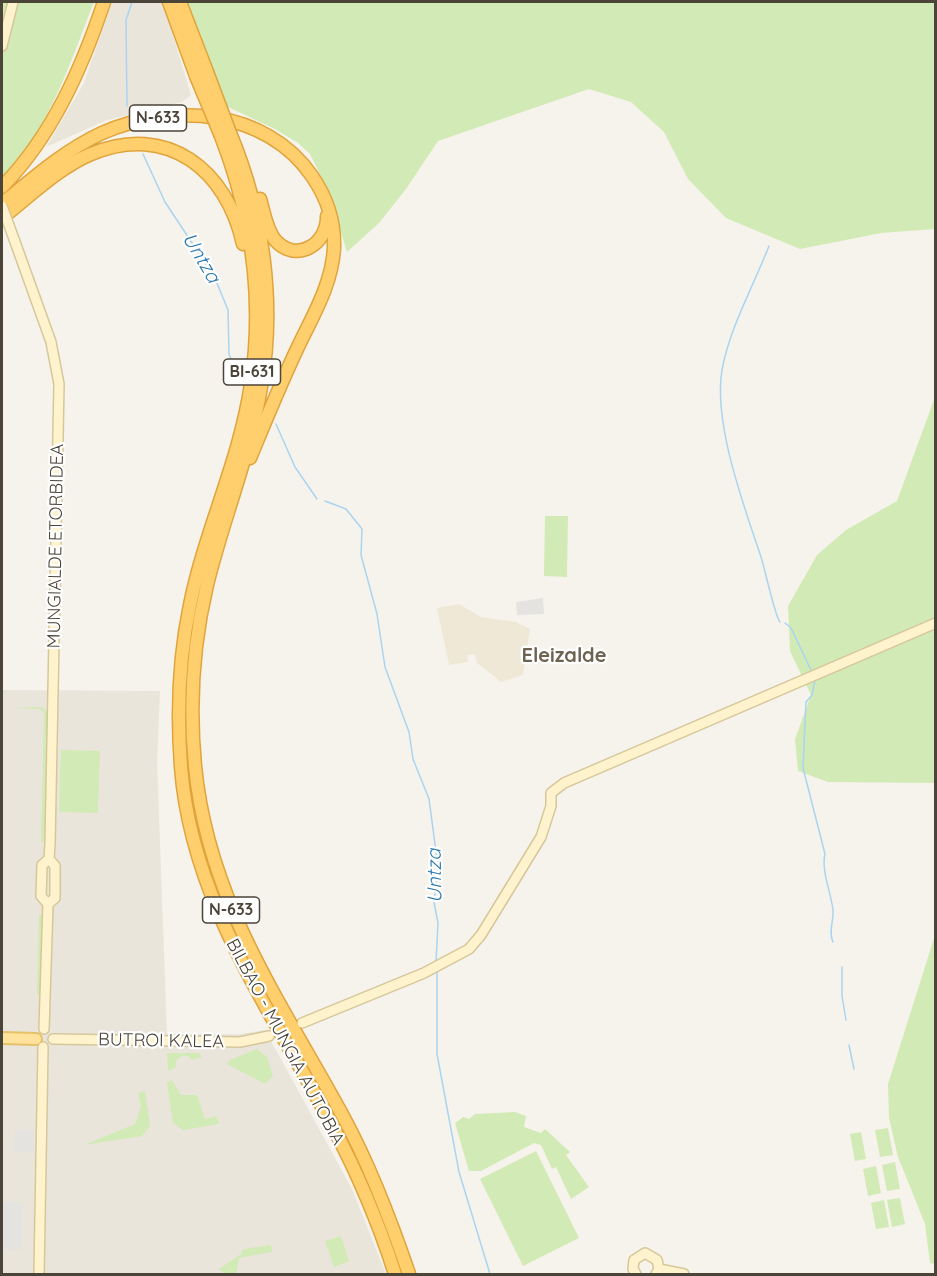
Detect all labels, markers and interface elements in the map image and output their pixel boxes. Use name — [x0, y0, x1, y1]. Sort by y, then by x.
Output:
road number: N-633 — [130, 105, 186, 131]
water label: Untza — [177, 229, 225, 287]
road number: BI-631 — [224, 359, 280, 385]
street label: MUNGIALDE ETORBIDEA — [43, 443, 69, 649]
district label: Eleizalde — [522, 644, 606, 668]
water label: Untza — [423, 849, 447, 903]
road number: N-633 — [202, 897, 260, 923]
street label: BILBAO - MUNGIA AUTOBIA — [221, 935, 349, 1149]
street label: BUTROI KALEA — [98, 1029, 224, 1053]

